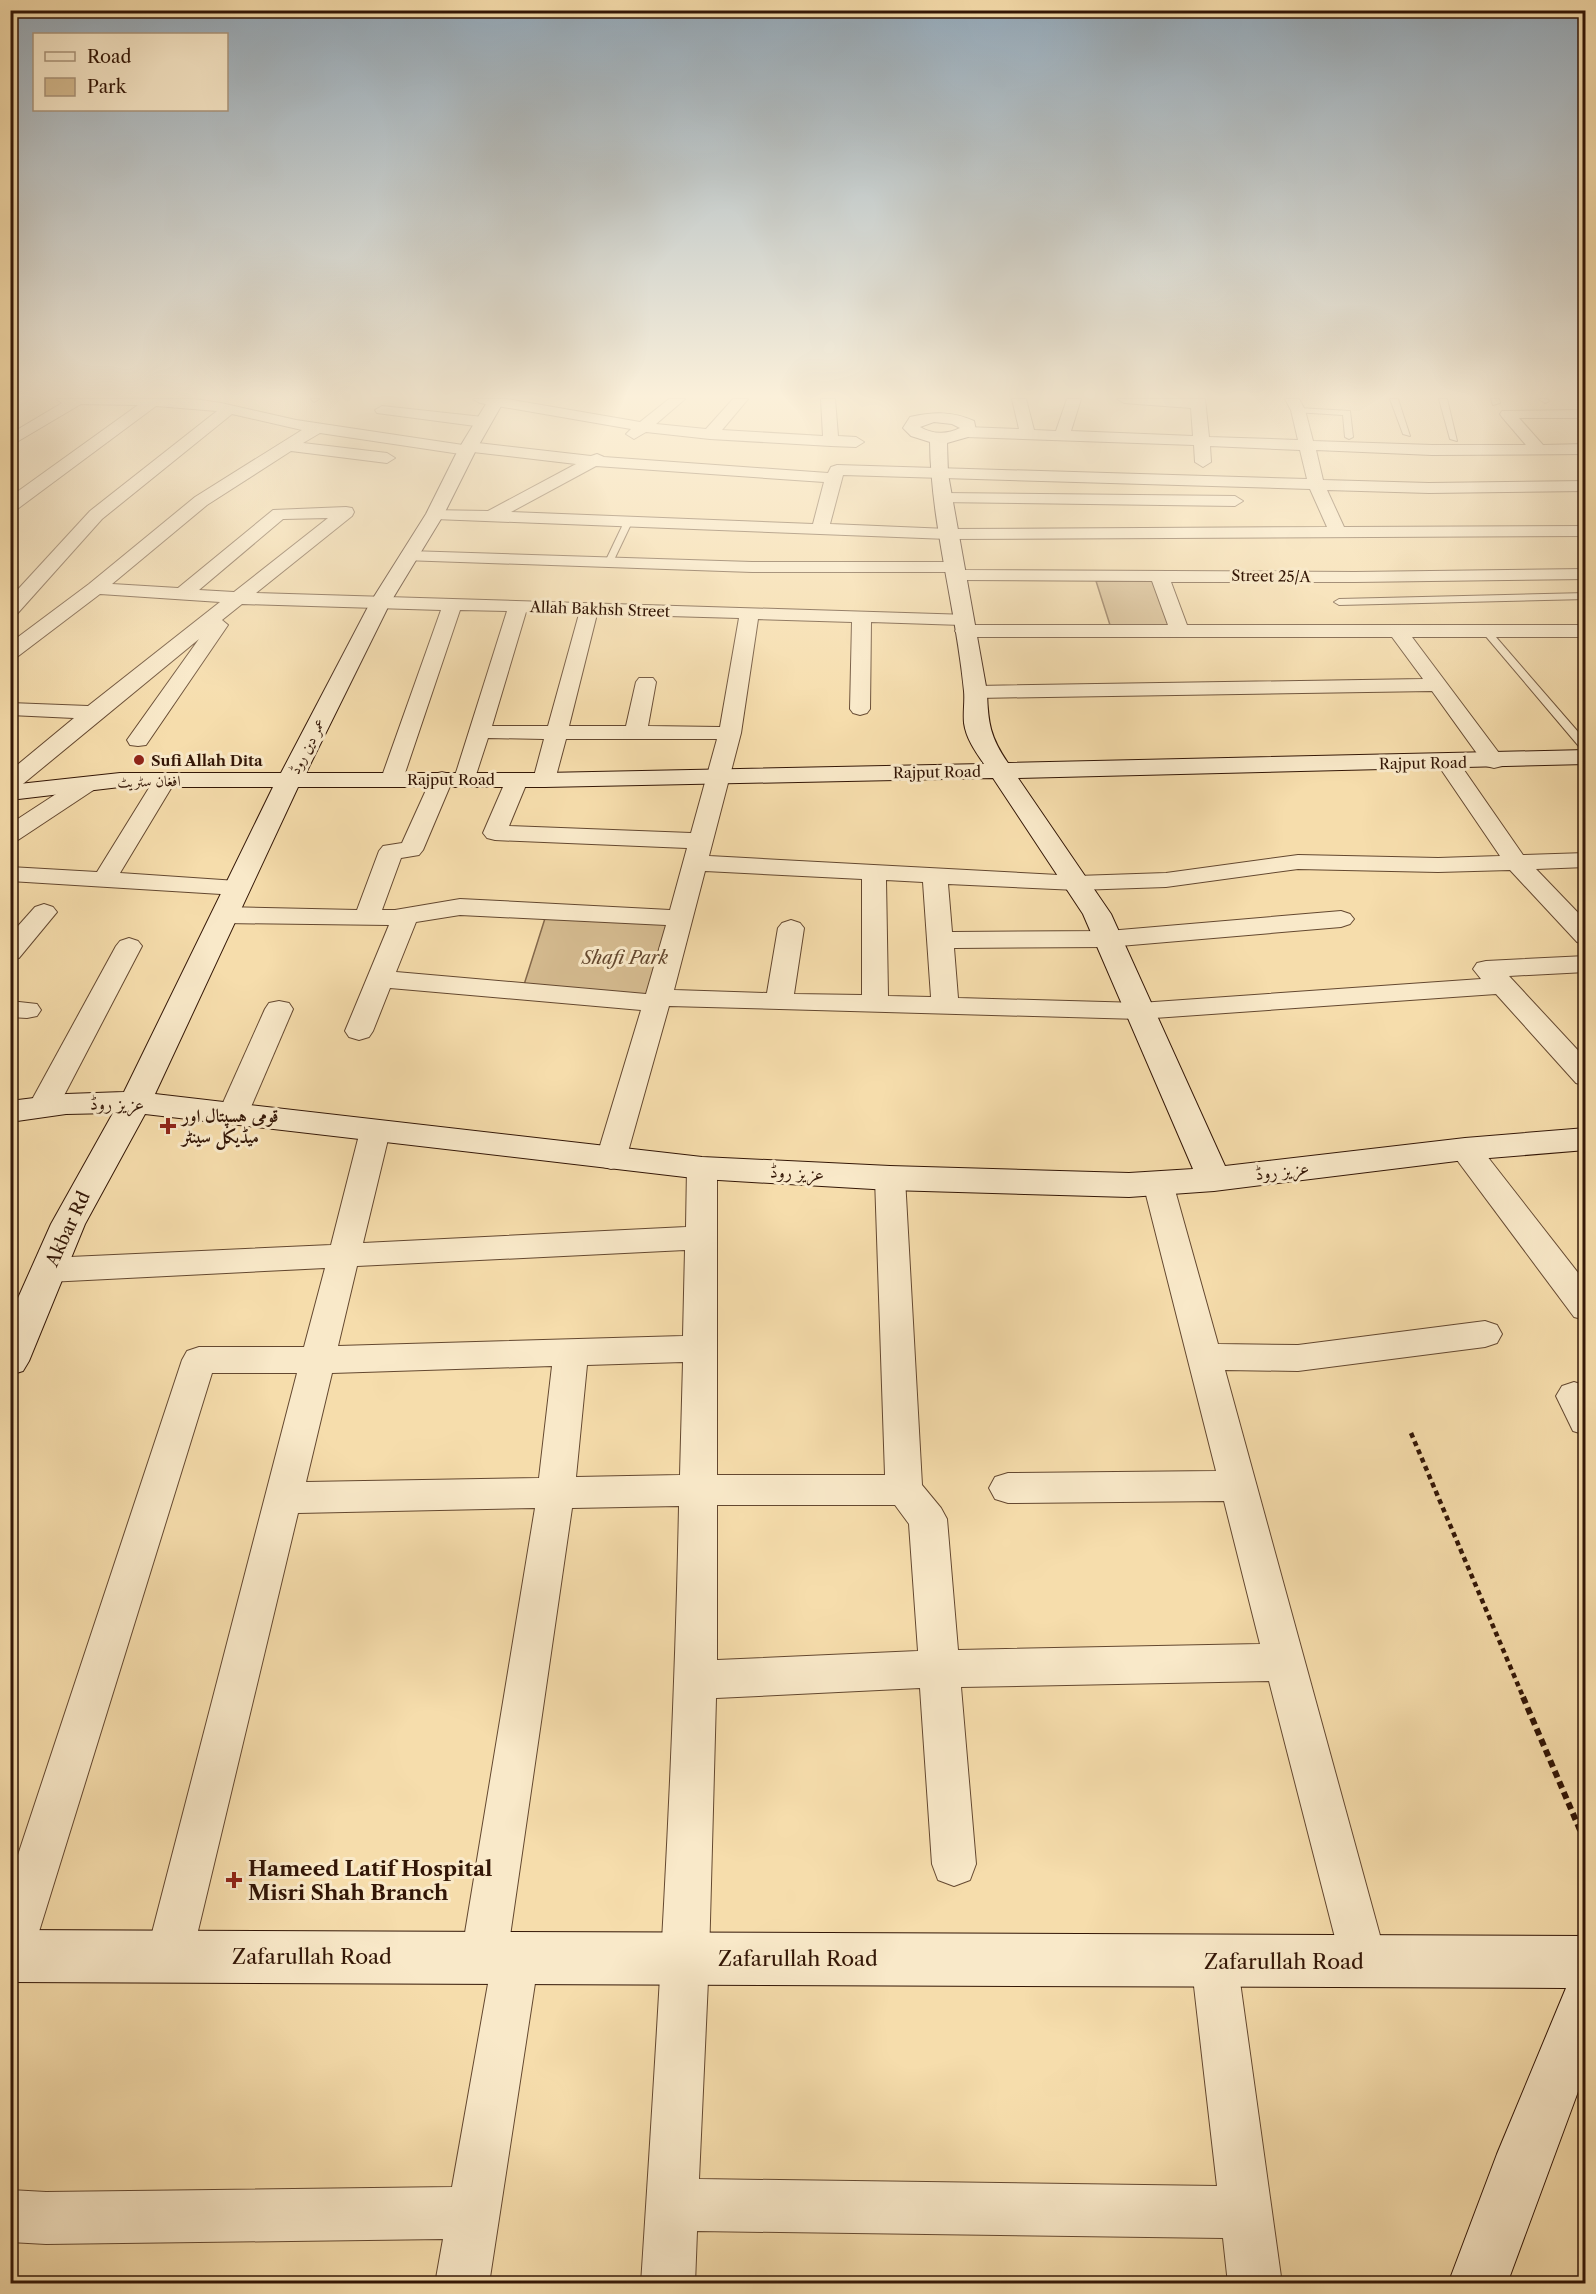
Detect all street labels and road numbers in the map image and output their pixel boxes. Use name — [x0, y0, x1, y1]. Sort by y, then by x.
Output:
street label: Street 25/A — [1231, 566, 1312, 586]
street label: Allah Bakhsh Street — [529, 597, 671, 621]
street label: عمر دین روڈ — [285, 715, 330, 777]
street label: Rajput Road — [1379, 753, 1467, 773]
street label: Rajput Road — [893, 762, 981, 782]
street label: Rajput Road — [407, 770, 495, 789]
street label: افغان سٹریٹ — [117, 771, 181, 792]
street label: عزیز روڈ — [90, 1093, 144, 1117]
street label: عزیز روڈ — [1254, 1157, 1311, 1187]
street label: عزیز روڈ — [769, 1161, 825, 1187]
street label: Akbar Rd — [41, 1188, 95, 1271]
street label: Zafarullah Road — [232, 1944, 392, 1969]
street label: Zafarullah Road — [718, 1946, 878, 1971]
street label: Zafarullah Road — [1204, 1949, 1364, 1974]

